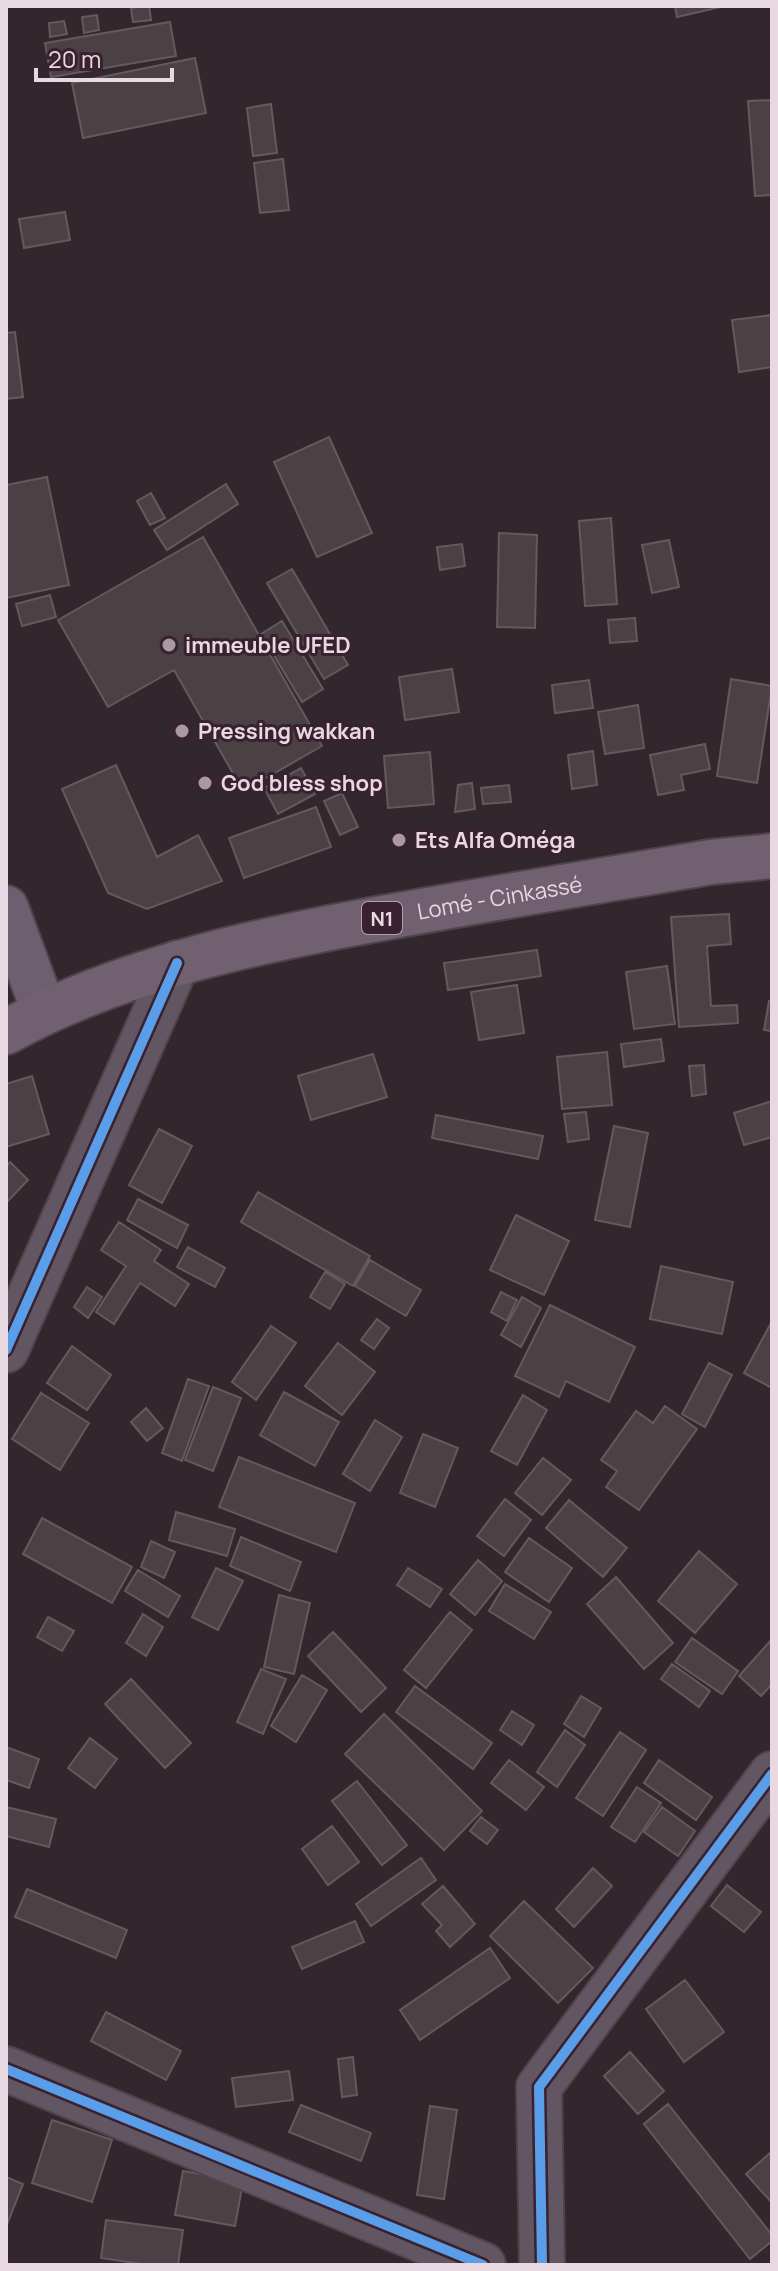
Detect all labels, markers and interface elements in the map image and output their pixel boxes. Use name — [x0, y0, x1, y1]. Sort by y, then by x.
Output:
scale bar — [36, 32, 172, 82]
text: 20 m — [48, 42, 101, 75]
place label: immeuble UFED — [185, 630, 351, 660]
marker: immeuble UFED — [160, 636, 178, 654]
place label: Pressing wakkan — [198, 716, 375, 746]
marker: Pressing wakkan — [173, 722, 191, 740]
place label: God bless shop — [221, 768, 383, 798]
marker: God bless shop — [196, 774, 214, 792]
place label: Ets Alfa Oméga — [415, 825, 575, 855]
marker: Ets Alfa Oméga — [390, 831, 408, 849]
street label: Lomé - Cinkassé — [415, 869, 584, 927]
road number: N1 — [362, 902, 402, 934]

